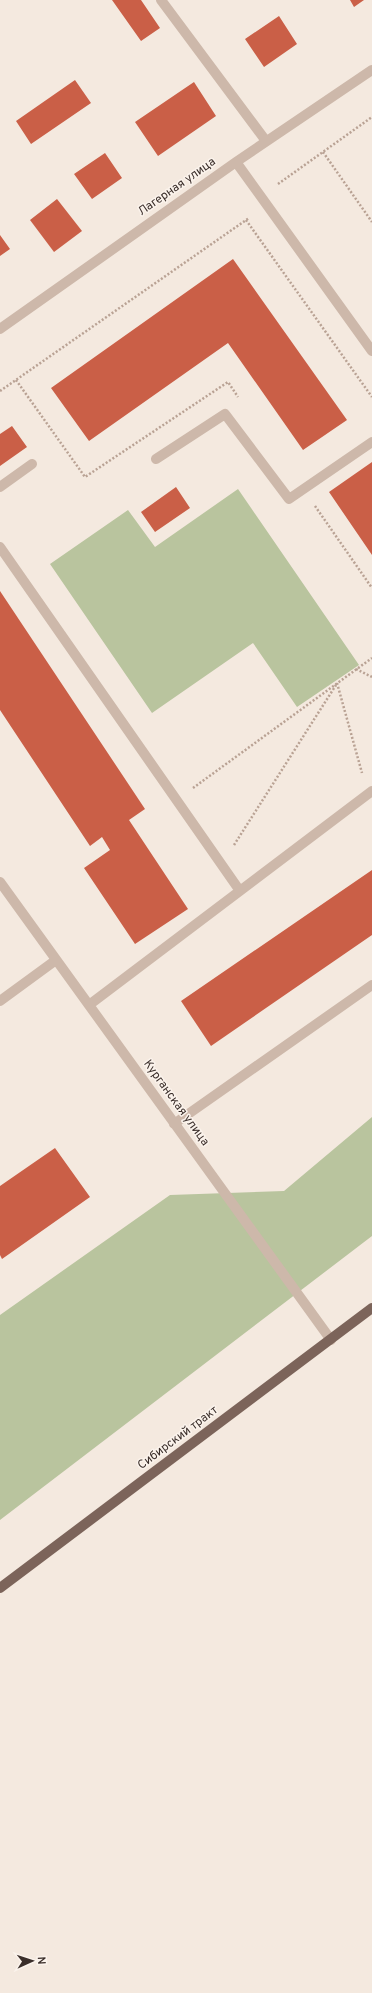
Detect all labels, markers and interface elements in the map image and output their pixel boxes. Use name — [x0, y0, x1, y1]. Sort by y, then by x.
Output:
street label: Лагерная улица — [135, 154, 219, 220]
street label: Курганская улица — [139, 1057, 213, 1149]
street label: Сибирский тракт — [135, 1402, 222, 1473]
north arrow — [12, 1941, 52, 1981]
text: N — [34, 1956, 48, 1965]

